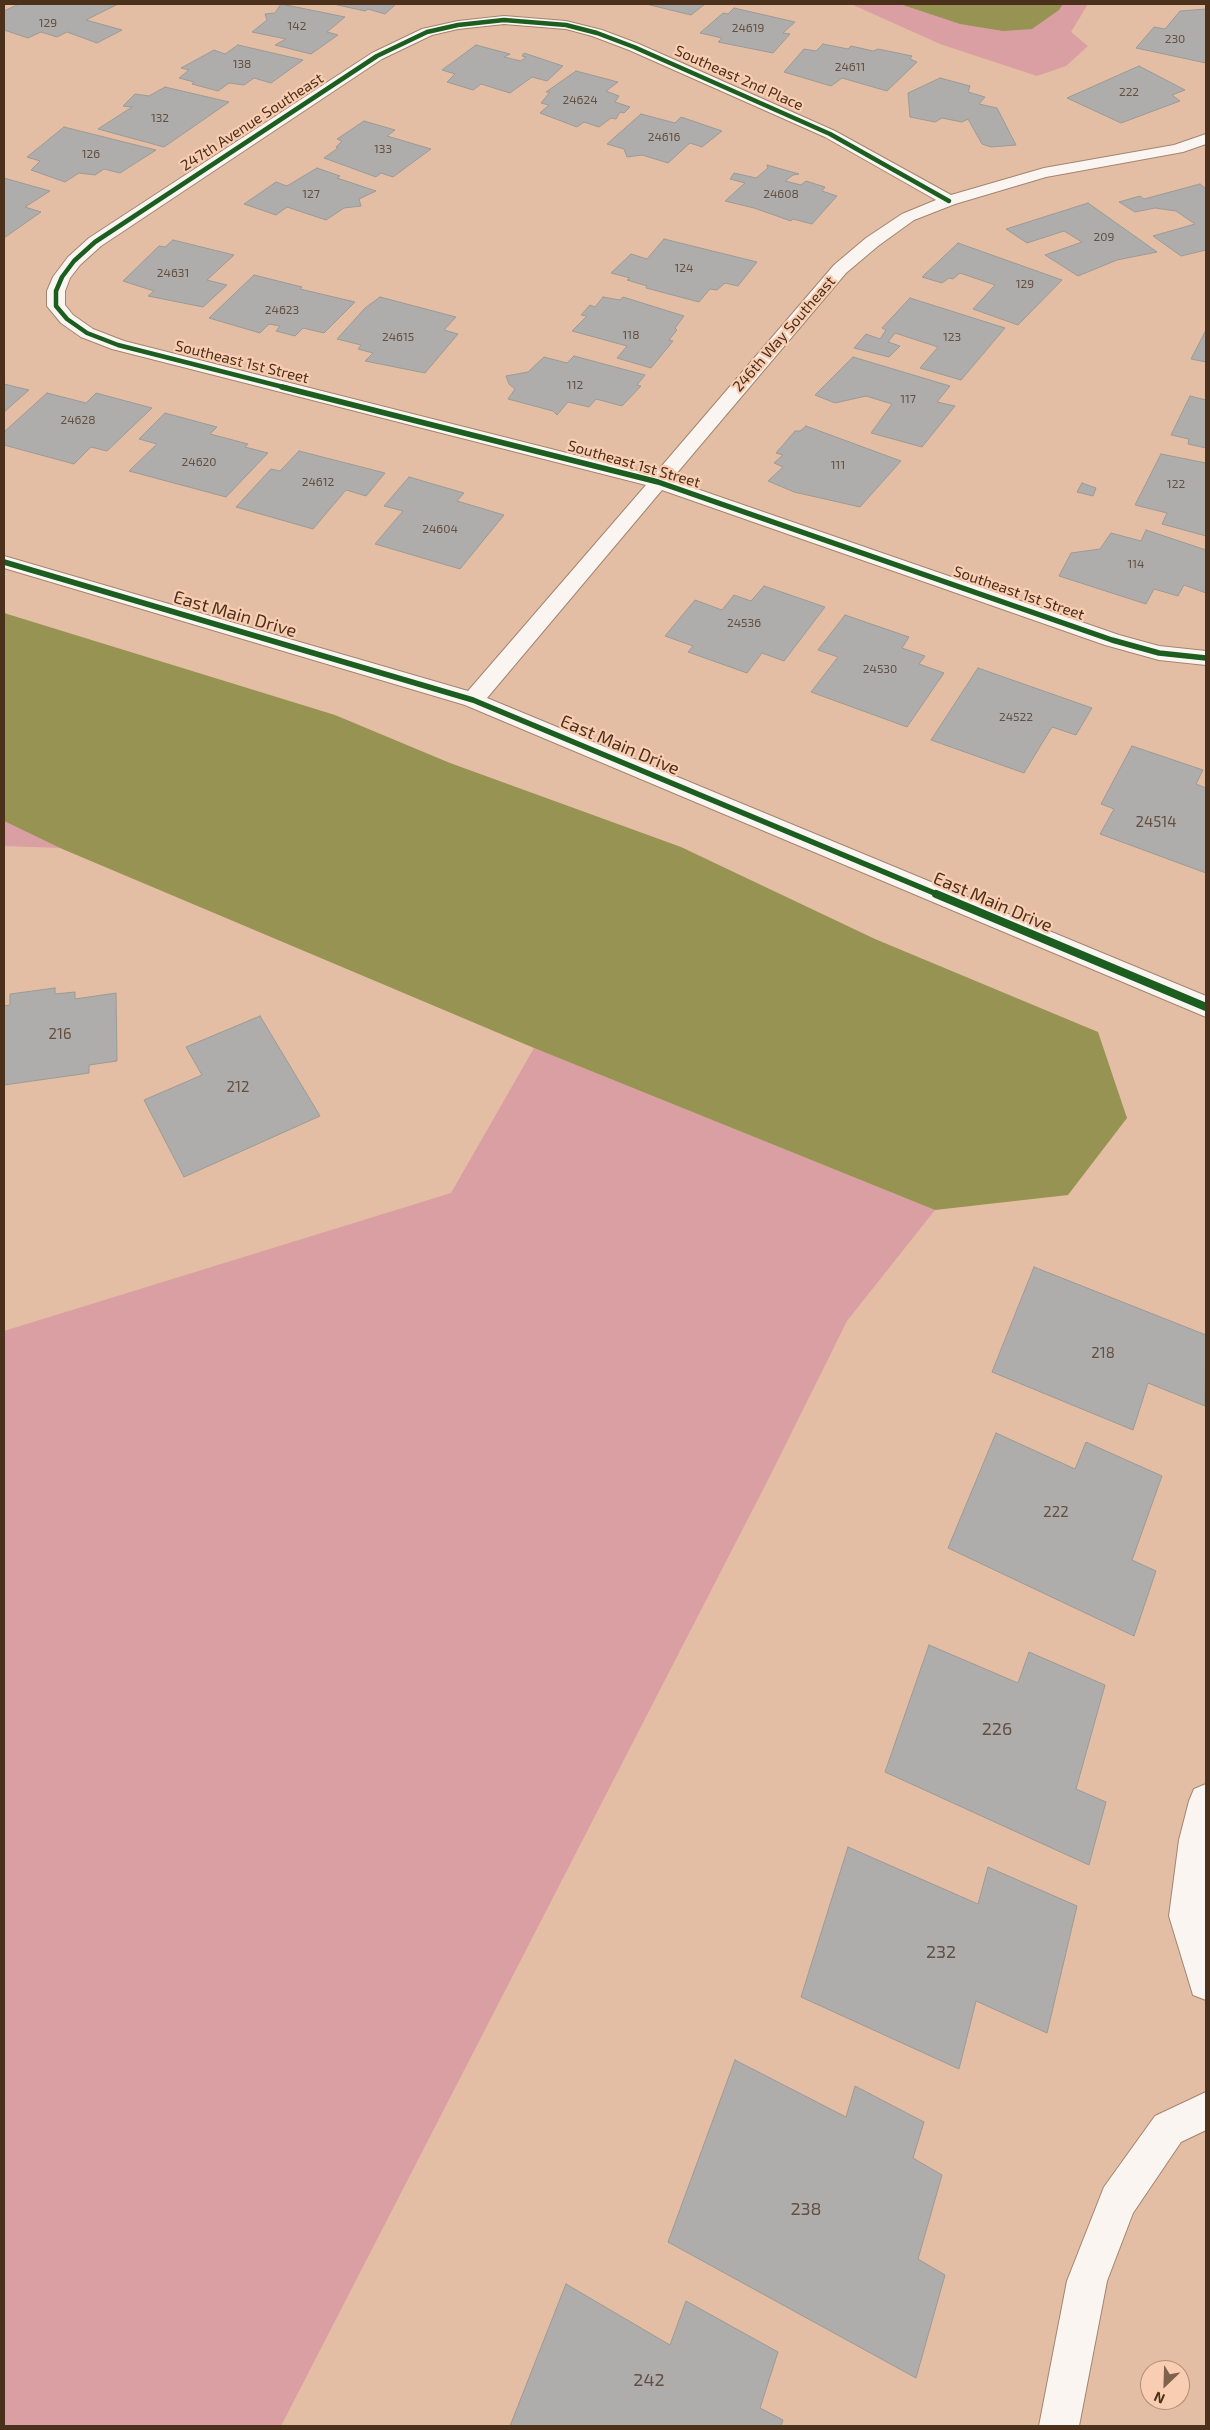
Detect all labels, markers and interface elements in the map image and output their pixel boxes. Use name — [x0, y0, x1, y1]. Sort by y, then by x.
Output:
house number: 129 — [39, 16, 57, 30]
house number: 142 — [288, 19, 306, 33]
house number: 24619 — [732, 21, 764, 35]
house number: 230 — [1165, 32, 1185, 46]
street label: Southeast 2nd Place — [672, 42, 806, 114]
house number: 138 — [233, 57, 251, 71]
house number: 24611 — [835, 60, 865, 74]
street label: 247th Avenue Southeast — [177, 69, 327, 175]
house number: 222 — [1119, 85, 1139, 99]
house number: 24624 — [562, 93, 598, 107]
house number: 132 — [151, 111, 169, 125]
house number: 24616 — [648, 130, 680, 144]
house number: 133 — [374, 142, 392, 156]
house number: 126 — [82, 147, 100, 161]
house number: 127 — [302, 187, 320, 201]
house number: 24608 — [763, 187, 799, 201]
house number: 209 — [1094, 230, 1114, 244]
house number: 124 — [675, 261, 693, 275]
house number: 24631 — [157, 266, 189, 280]
street label: 246th Way Southeast — [729, 273, 839, 395]
house number: 129 — [1016, 277, 1034, 291]
house number: 24623 — [265, 303, 299, 317]
house number: 118 — [623, 328, 639, 342]
house number: 24615 — [382, 330, 414, 344]
house number: 123 — [943, 330, 961, 344]
street label: Southeast 1st Street — [173, 337, 311, 387]
house number: 112 — [567, 378, 583, 392]
house number: 117 — [900, 392, 916, 406]
house number: 24628 — [60, 413, 96, 427]
street label: Southeast 1st Street — [566, 436, 702, 492]
house number: 24620 — [182, 455, 216, 469]
house number: 111 — [831, 458, 845, 472]
house number: 24612 — [302, 475, 334, 489]
house number: 122 — [1167, 477, 1185, 491]
house number: 24604 — [422, 522, 458, 536]
house number: 114 — [1128, 557, 1144, 571]
street label: Southeast 1st Street — [951, 562, 1087, 624]
street label: East Main Drive — [171, 586, 299, 642]
house number: 24536 — [727, 616, 761, 630]
house number: 24530 — [863, 662, 897, 676]
street label: East Main Drive — [557, 710, 683, 780]
house number: 24522 — [999, 710, 1033, 724]
house number: 24514 — [1136, 813, 1176, 831]
street label: East Main Drive — [930, 867, 1056, 937]
house number: 216 — [49, 1025, 71, 1043]
house number: 212 — [227, 1078, 249, 1096]
house number: 218 — [1091, 1344, 1115, 1362]
house number: 222 — [1043, 1503, 1069, 1521]
house number: 226 — [982, 1718, 1012, 1740]
house number: 232 — [926, 1941, 956, 1963]
house number: 238 — [790, 2198, 822, 2220]
north arrow — [1140, 2360, 1190, 2410]
house number: 242 — [633, 2369, 665, 2391]
text: N — [1151, 2388, 1167, 2408]

